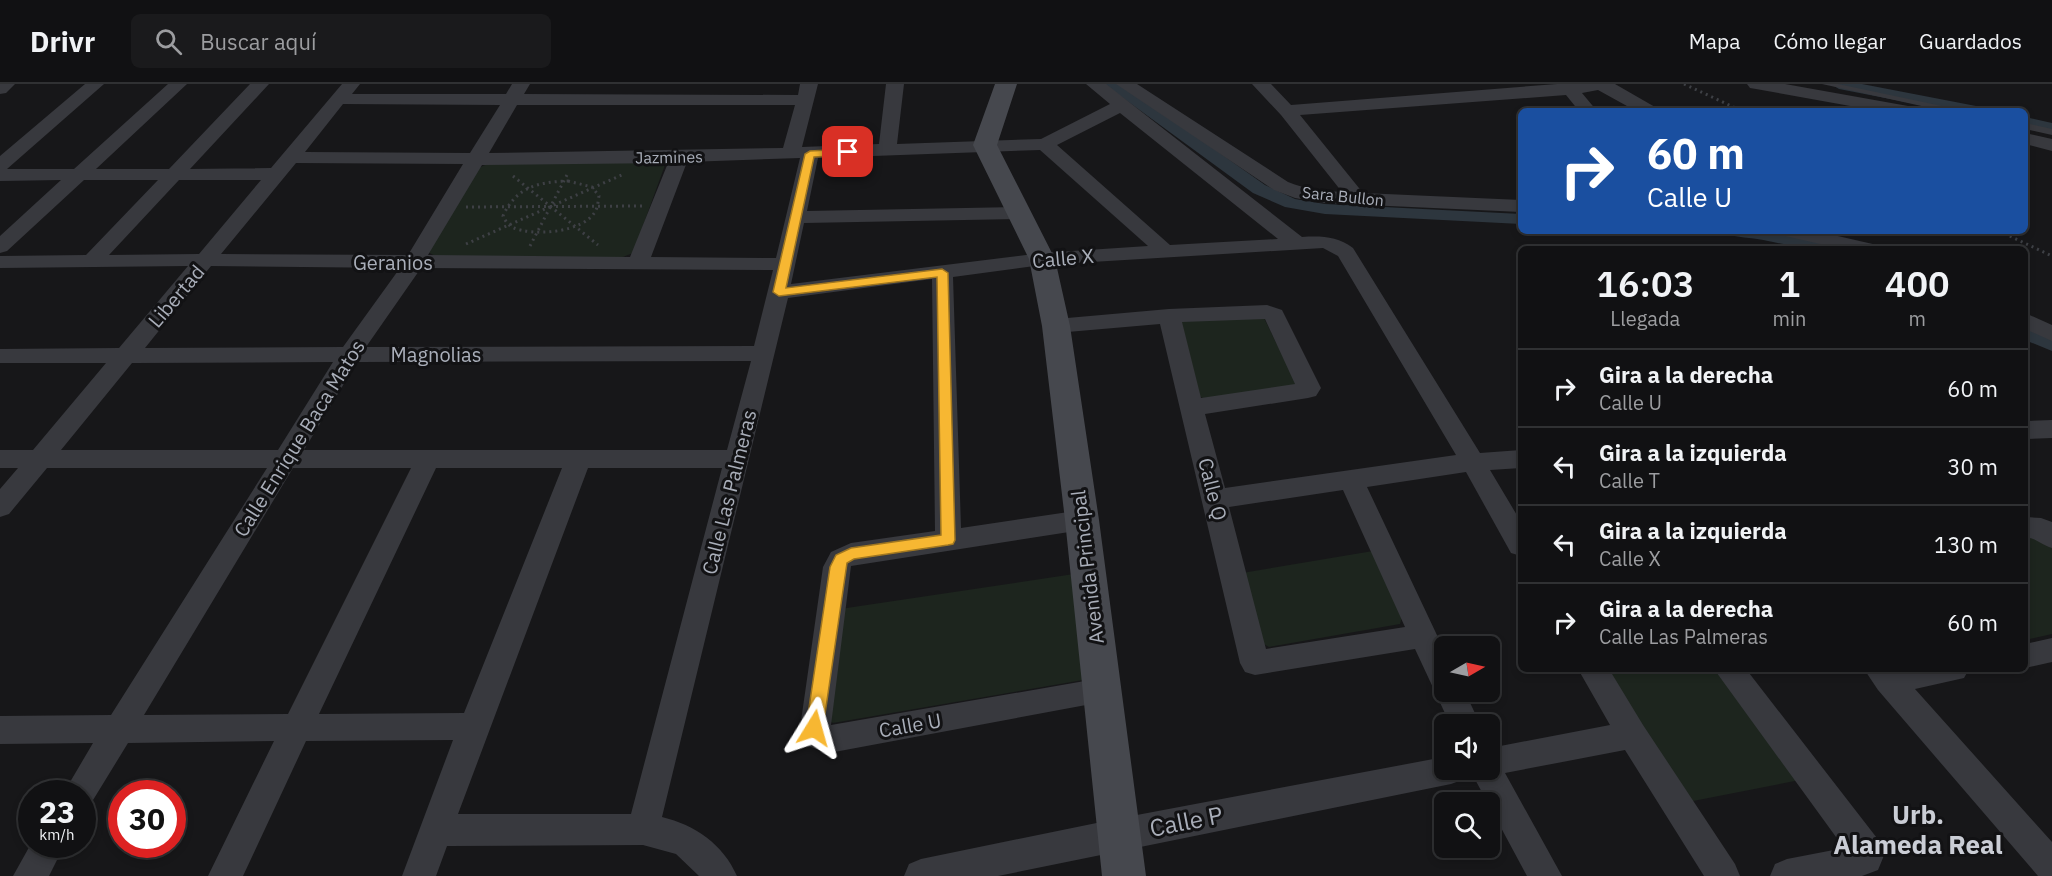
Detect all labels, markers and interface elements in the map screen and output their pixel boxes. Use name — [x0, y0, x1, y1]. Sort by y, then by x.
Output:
search box — [131, 14, 551, 68]
text: Drivr — [30, 23, 95, 60]
icon: search — [152, 25, 185, 58]
text: Buscar aquí — [200, 27, 316, 56]
text: Mapa — [1689, 27, 1740, 55]
text: Cómo llegar — [1773, 27, 1886, 55]
text: Guardados — [1919, 27, 2022, 55]
pin — [822, 126, 873, 177]
text: 60 m — [1647, 126, 1745, 181]
icon: right — [1548, 132, 1626, 210]
icon: arrive — [831, 135, 864, 168]
street label: Jazmines — [635, 146, 703, 168]
text: Calle U — [1647, 179, 1732, 214]
street label: Sara Bullon — [1301, 182, 1385, 210]
street label: Calle X — [1031, 242, 1095, 274]
street label: Geranios — [353, 249, 433, 276]
street label: Libertad — [142, 259, 210, 333]
text: 16:03 — [1596, 260, 1694, 307]
text: 1 — [1779, 260, 1800, 307]
text: 400 — [1885, 260, 1950, 307]
text: Llegada — [1610, 305, 1680, 332]
text: min — [1773, 305, 1806, 332]
text: m — [1908, 305, 1926, 332]
street label: Calle Enrique Baca Matos — [227, 334, 371, 542]
street label: Magnolias — [391, 341, 481, 368]
text: Gira a la derecha — [1599, 360, 1773, 389]
icon: right — [1548, 372, 1581, 405]
text: 60 m — [1947, 374, 1998, 403]
text: Calle U — [1599, 389, 1662, 416]
street label: Calle Las Palmeras — [695, 407, 763, 577]
text: Gira a la izquierda — [1599, 438, 1787, 467]
icon: left — [1548, 450, 1581, 483]
text: 30 m — [1947, 452, 1998, 481]
street label: Calle Q — [1192, 455, 1234, 523]
text: Calle T — [1599, 467, 1660, 494]
street label: Avenida Principal — [1064, 489, 1110, 645]
text: Gira a la izquierda — [1599, 516, 1787, 545]
icon: left — [1548, 528, 1581, 561]
text: 130 m — [1934, 530, 1998, 559]
text: Calle X — [1599, 545, 1661, 572]
text: Gira a la derecha — [1599, 594, 1773, 623]
icon: right — [1548, 606, 1581, 639]
text: 60 m — [1947, 608, 1998, 637]
text: Calle Las Palmeras — [1599, 623, 1768, 650]
north arrow — [1434, 636, 1500, 702]
map controls — [1434, 636, 1500, 858]
position arrow — [782, 696, 846, 760]
street label: Calle U — [877, 706, 943, 744]
button: sound — [1434, 714, 1500, 780]
speed limit sign: 30 — [108, 780, 186, 858]
text: 23 — [39, 792, 75, 831]
button: search — [1434, 792, 1500, 858]
district label: Urb. Alameda Real — [1833, 797, 2003, 861]
street label: Calle P — [1147, 798, 1225, 844]
text: km/h — [39, 825, 75, 844]

